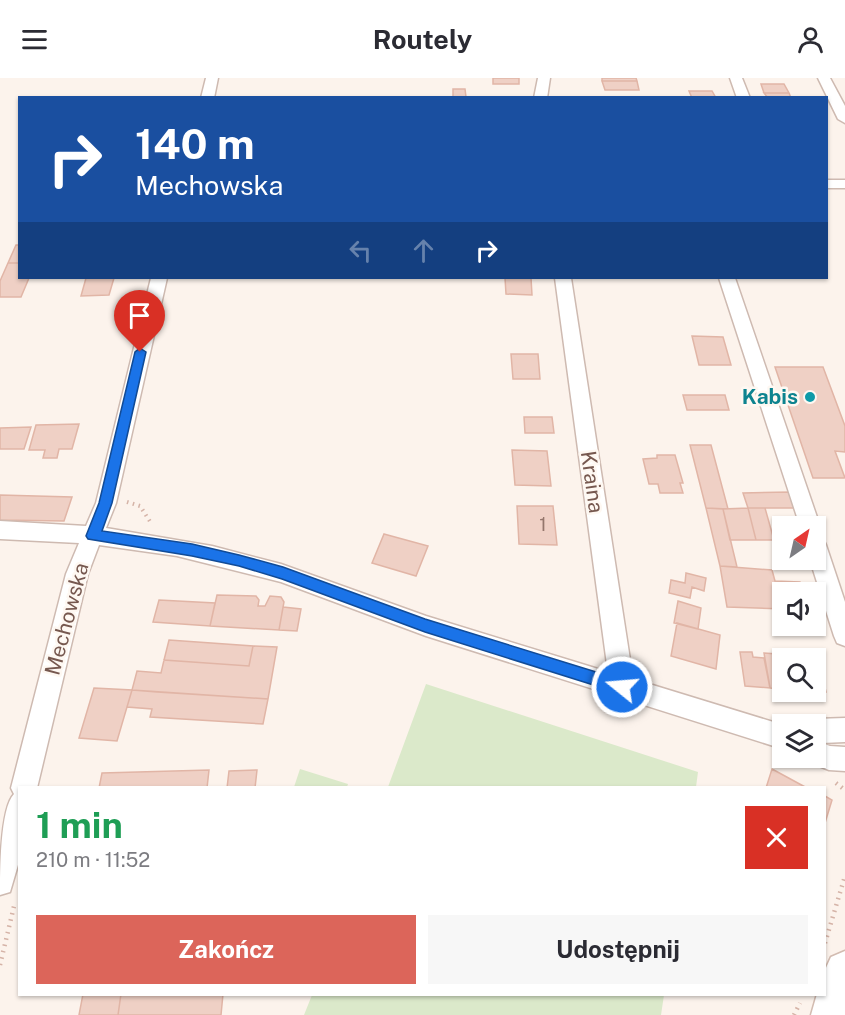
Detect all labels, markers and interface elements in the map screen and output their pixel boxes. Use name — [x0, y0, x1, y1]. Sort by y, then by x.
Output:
icon: menu — [18, 23, 51, 56]
text: Routely — [373, 23, 472, 55]
icon: person — [794, 23, 827, 56]
text: 140 m — [135, 119, 255, 168]
icon: right — [36, 120, 114, 198]
text: Mechowska — [135, 169, 283, 201]
icon: left — [344, 234, 377, 267]
icon: ahead — [407, 234, 440, 267]
icon: right — [470, 234, 503, 267]
pin — [114, 290, 165, 352]
icon: arrive — [123, 299, 156, 332]
place label: Kabis — [742, 384, 798, 409]
marker: Kabis — [803, 390, 817, 404]
street label: Kraina — [576, 449, 609, 515]
house number: 1 — [539, 514, 547, 535]
north arrow — [772, 516, 826, 570]
map controls — [772, 516, 826, 768]
street label: Mechowska — [40, 560, 94, 678]
button: sound — [772, 582, 826, 636]
button: search — [772, 648, 826, 702]
position arrow — [590, 655, 654, 719]
button: layers — [772, 714, 826, 768]
text: 1 min — [36, 804, 123, 846]
button: close — [745, 806, 808, 869]
text: 210 m · 11:52 — [36, 848, 150, 872]
button: Zakończ — [36, 915, 416, 984]
button: Udostępnij — [428, 915, 808, 984]

